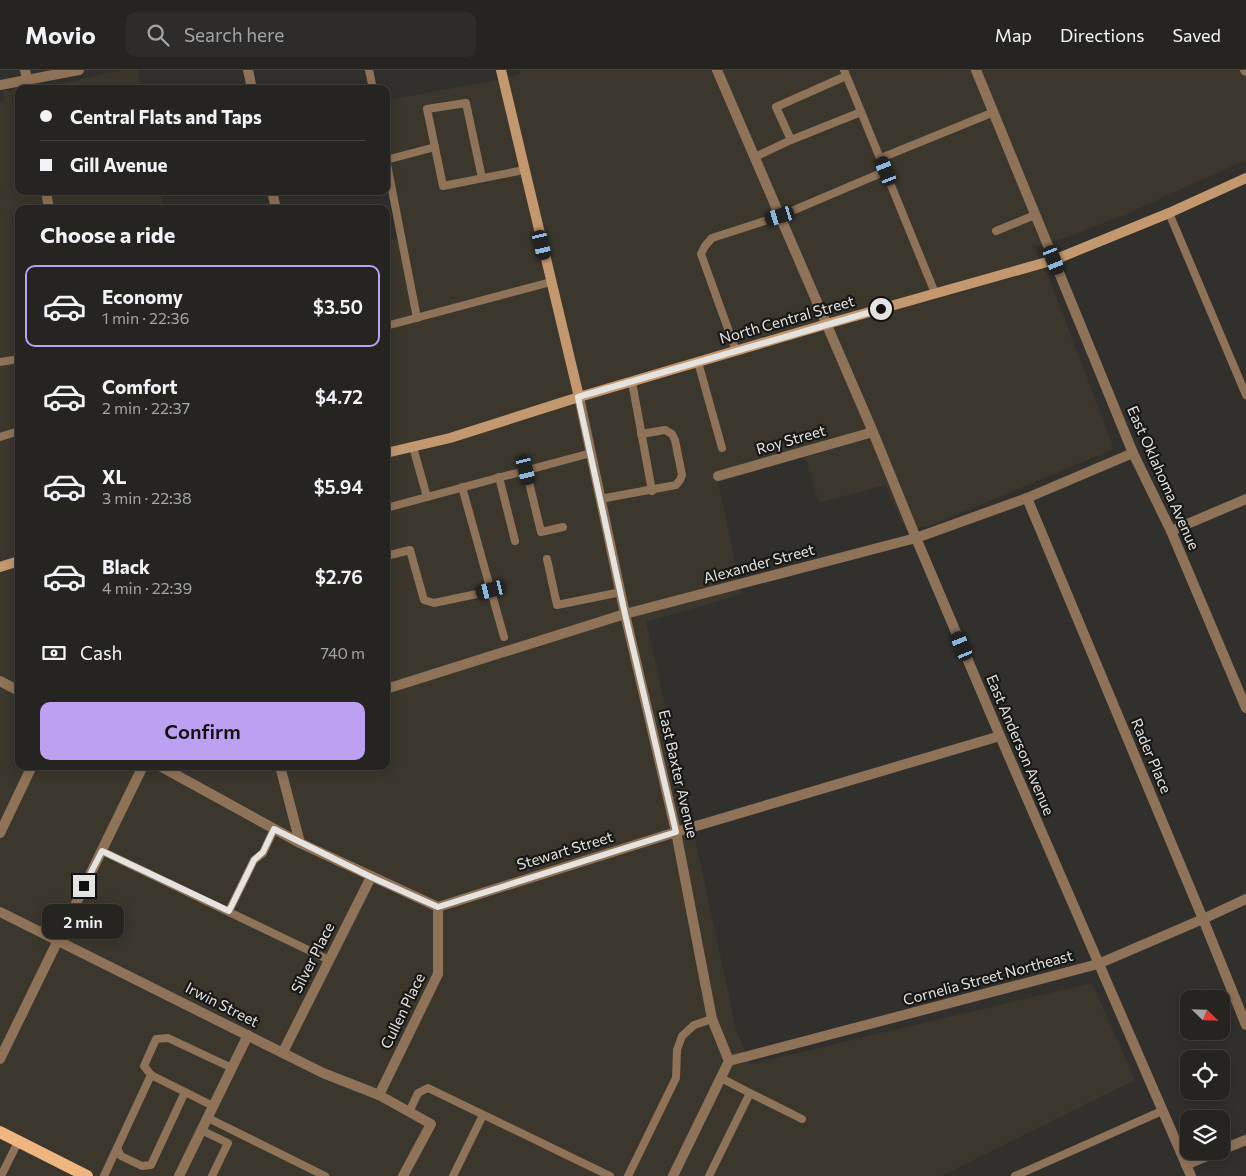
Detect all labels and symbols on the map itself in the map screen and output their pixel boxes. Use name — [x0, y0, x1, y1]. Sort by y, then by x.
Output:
car — [873, 154, 898, 188]
car — [763, 204, 796, 228]
car — [531, 229, 552, 261]
car — [1041, 243, 1066, 277]
street label: North Central Street — [717, 291, 856, 347]
route start — [870, 298, 892, 320]
street label: East Oklahoma Avenue — [1124, 403, 1204, 553]
street label: Roy Street — [754, 421, 827, 458]
car — [515, 454, 536, 486]
street label: Alexander Street — [701, 540, 816, 587]
car — [474, 579, 507, 601]
car — [949, 629, 974, 663]
street label: East Anderson Avenue — [983, 672, 1059, 818]
street label: East Baxter Avenue — [655, 708, 702, 840]
street label: Rader Place — [1128, 715, 1176, 796]
street label: Stewart Street — [514, 827, 615, 873]
route end — [73, 875, 95, 897]
callout: 2 min — [43, 904, 125, 938]
street label: Silver Place — [287, 919, 338, 996]
street label: Cornelia Street Northeast — [901, 946, 1075, 1008]
street label: Cullen Place — [376, 970, 428, 1051]
street label: Irwin Street — [183, 978, 262, 1030]
north arrow — [1180, 990, 1230, 1040]

